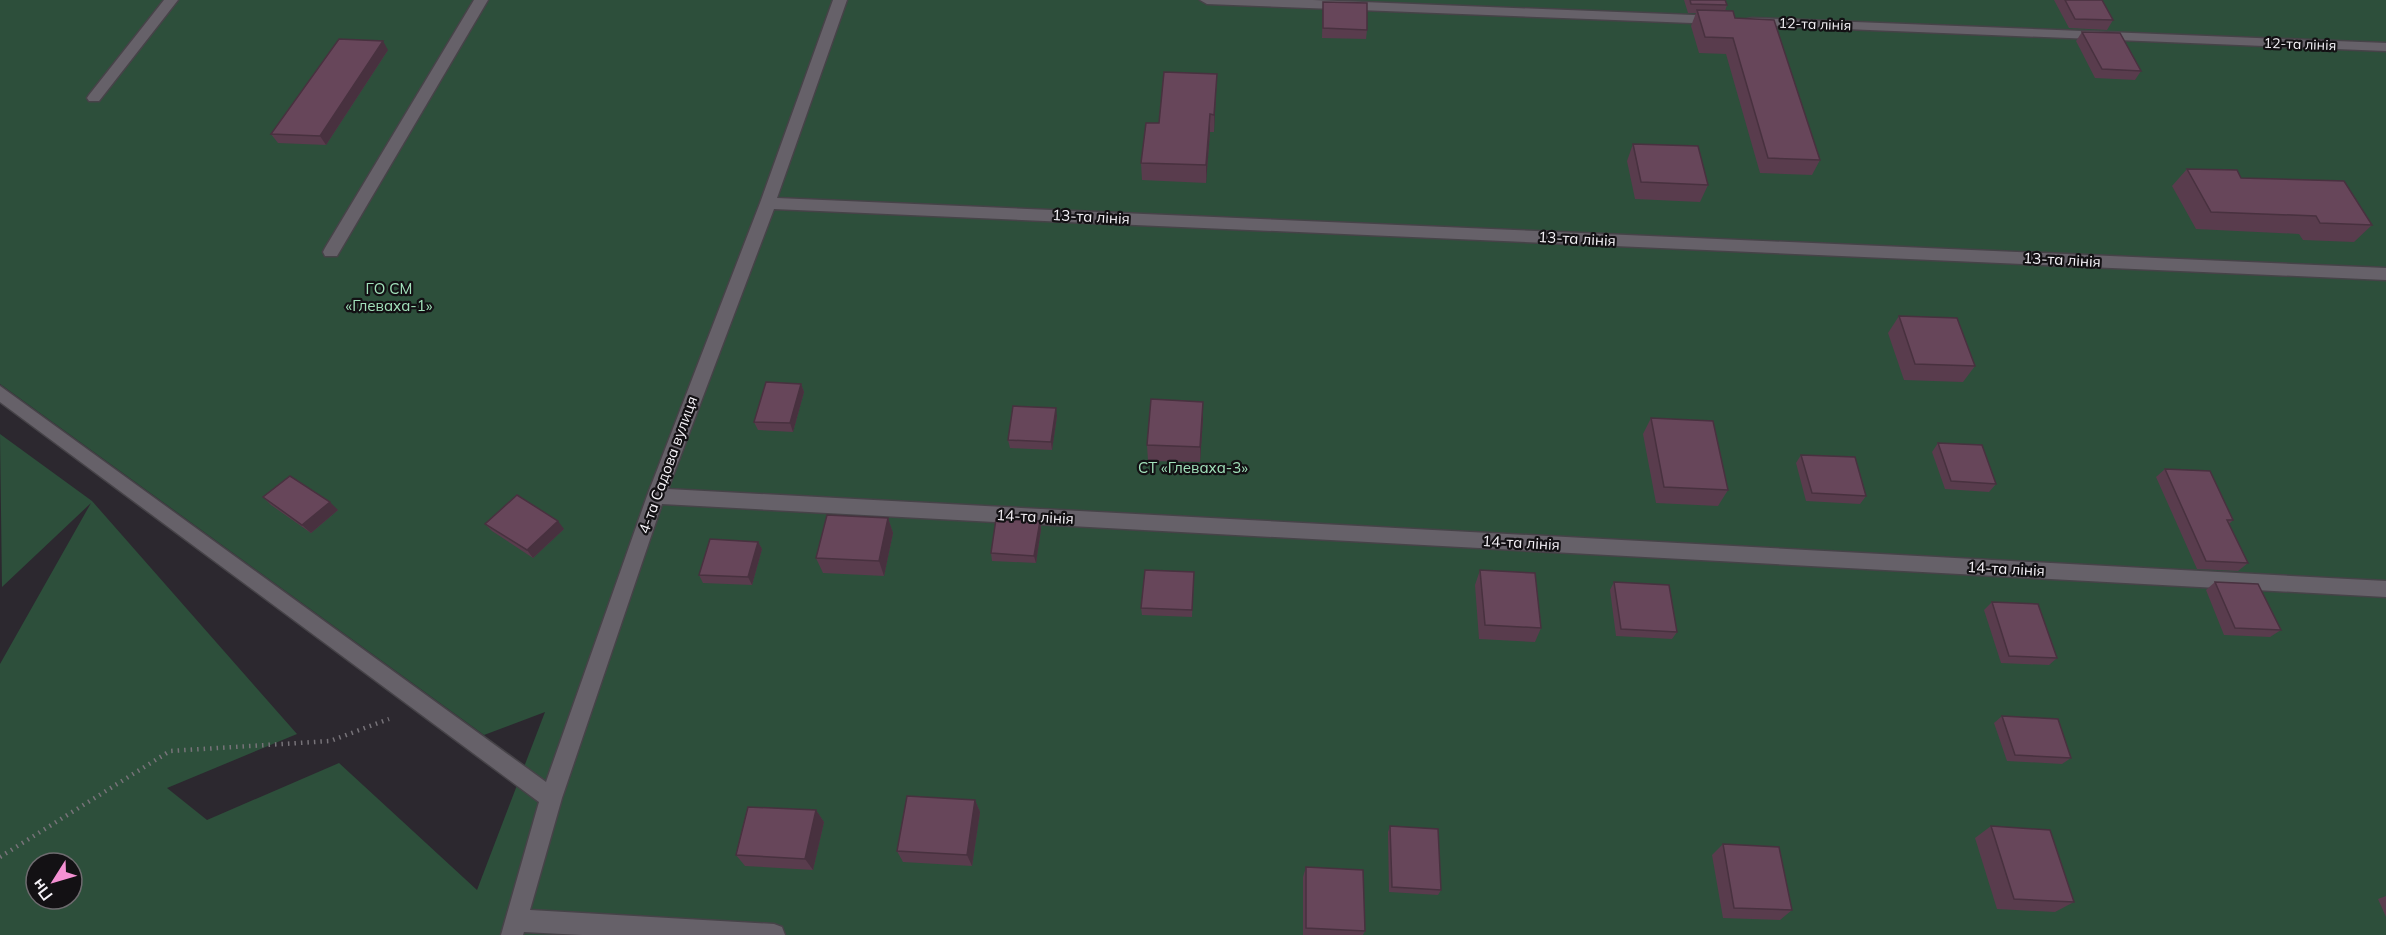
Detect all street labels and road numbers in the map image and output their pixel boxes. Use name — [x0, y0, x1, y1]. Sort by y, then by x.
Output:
street label: 12-та лінія — [1778, 14, 1852, 34]
street label: 12-та лінія — [2263, 34, 2337, 54]
street label: 13-та лінія — [1052, 205, 1130, 228]
street label: 13-та лінія — [1538, 227, 1616, 250]
street label: 13-та лінія — [2023, 248, 2101, 271]
street label: 4-та Садова вулиця — [634, 393, 701, 536]
street label: 14-та лінія — [996, 505, 1074, 528]
street label: 14-та лінія — [1482, 531, 1560, 554]
street label: 14-та лінія — [1967, 557, 2045, 580]

